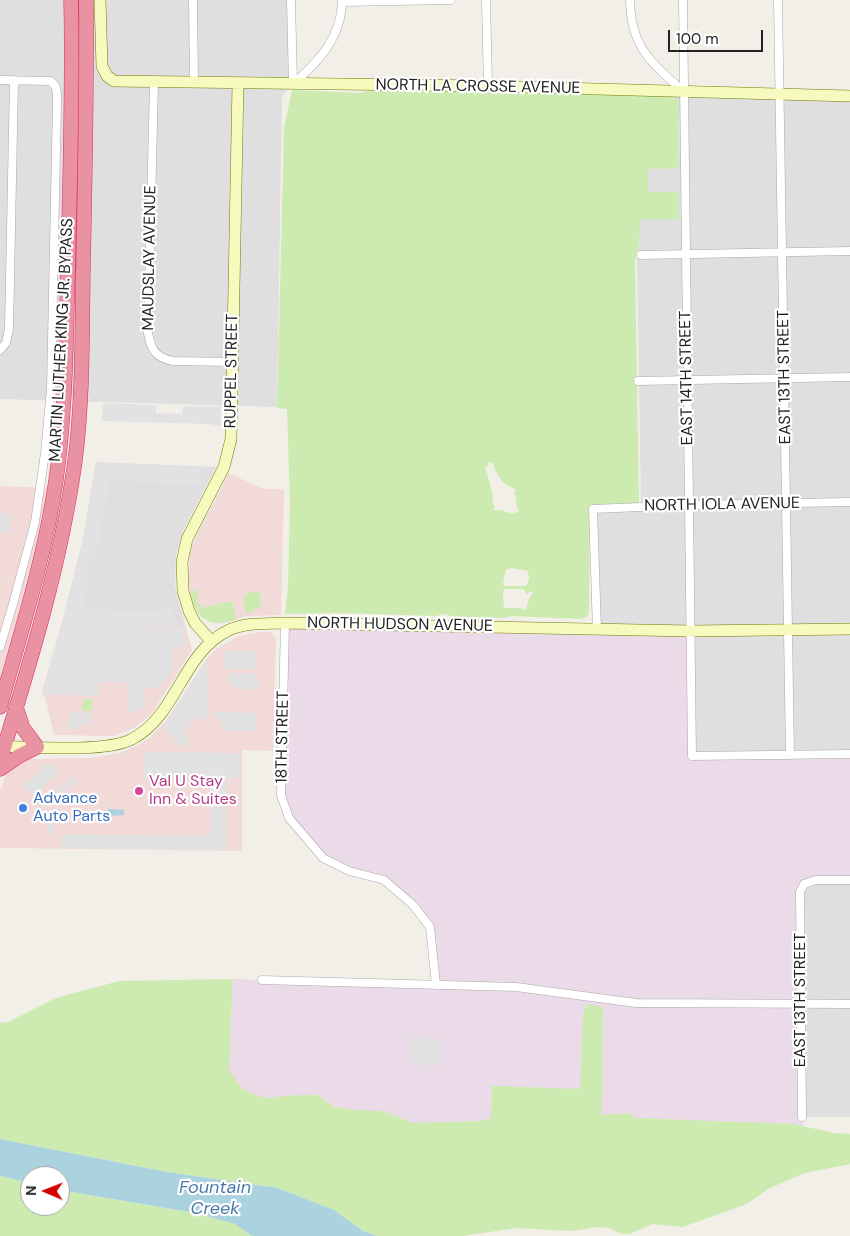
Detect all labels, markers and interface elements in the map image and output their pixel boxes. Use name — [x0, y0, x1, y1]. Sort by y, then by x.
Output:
scale bar — [670, 20, 765, 52]
text: 100 m — [676, 29, 719, 49]
street label: NORTH LA CROSSE AVENUE — [375, 76, 581, 98]
street label: MAUDSLAY AVENUE — [139, 185, 161, 331]
street label: MARTIN LUTHER KING JR. BYPASS — [46, 218, 78, 462]
street label: EAST 13TH STREET — [774, 310, 796, 444]
street label: EAST 14TH STREET — [676, 311, 698, 445]
street label: RUPPEL STREET — [221, 313, 243, 429]
street label: NORTH IOLA AVENUE — [644, 494, 800, 516]
street label: NORTH HUDSON AVENUE — [307, 614, 493, 636]
street label: 18TH STREET — [273, 690, 293, 784]
place label: Val U Stay Inn & Suites — [149, 772, 237, 810]
marker: Val U Stay Inn & Suites — [133, 785, 145, 797]
place label: Advance Auto Parts — [33, 789, 110, 827]
marker: Advance Auto Parts — [17, 802, 29, 814]
street label: EAST 13TH STREET — [791, 933, 811, 1067]
north arrow — [20, 1166, 70, 1216]
water label: Fountain Creek — [179, 1177, 251, 1220]
text: N — [22, 1185, 40, 1196]

